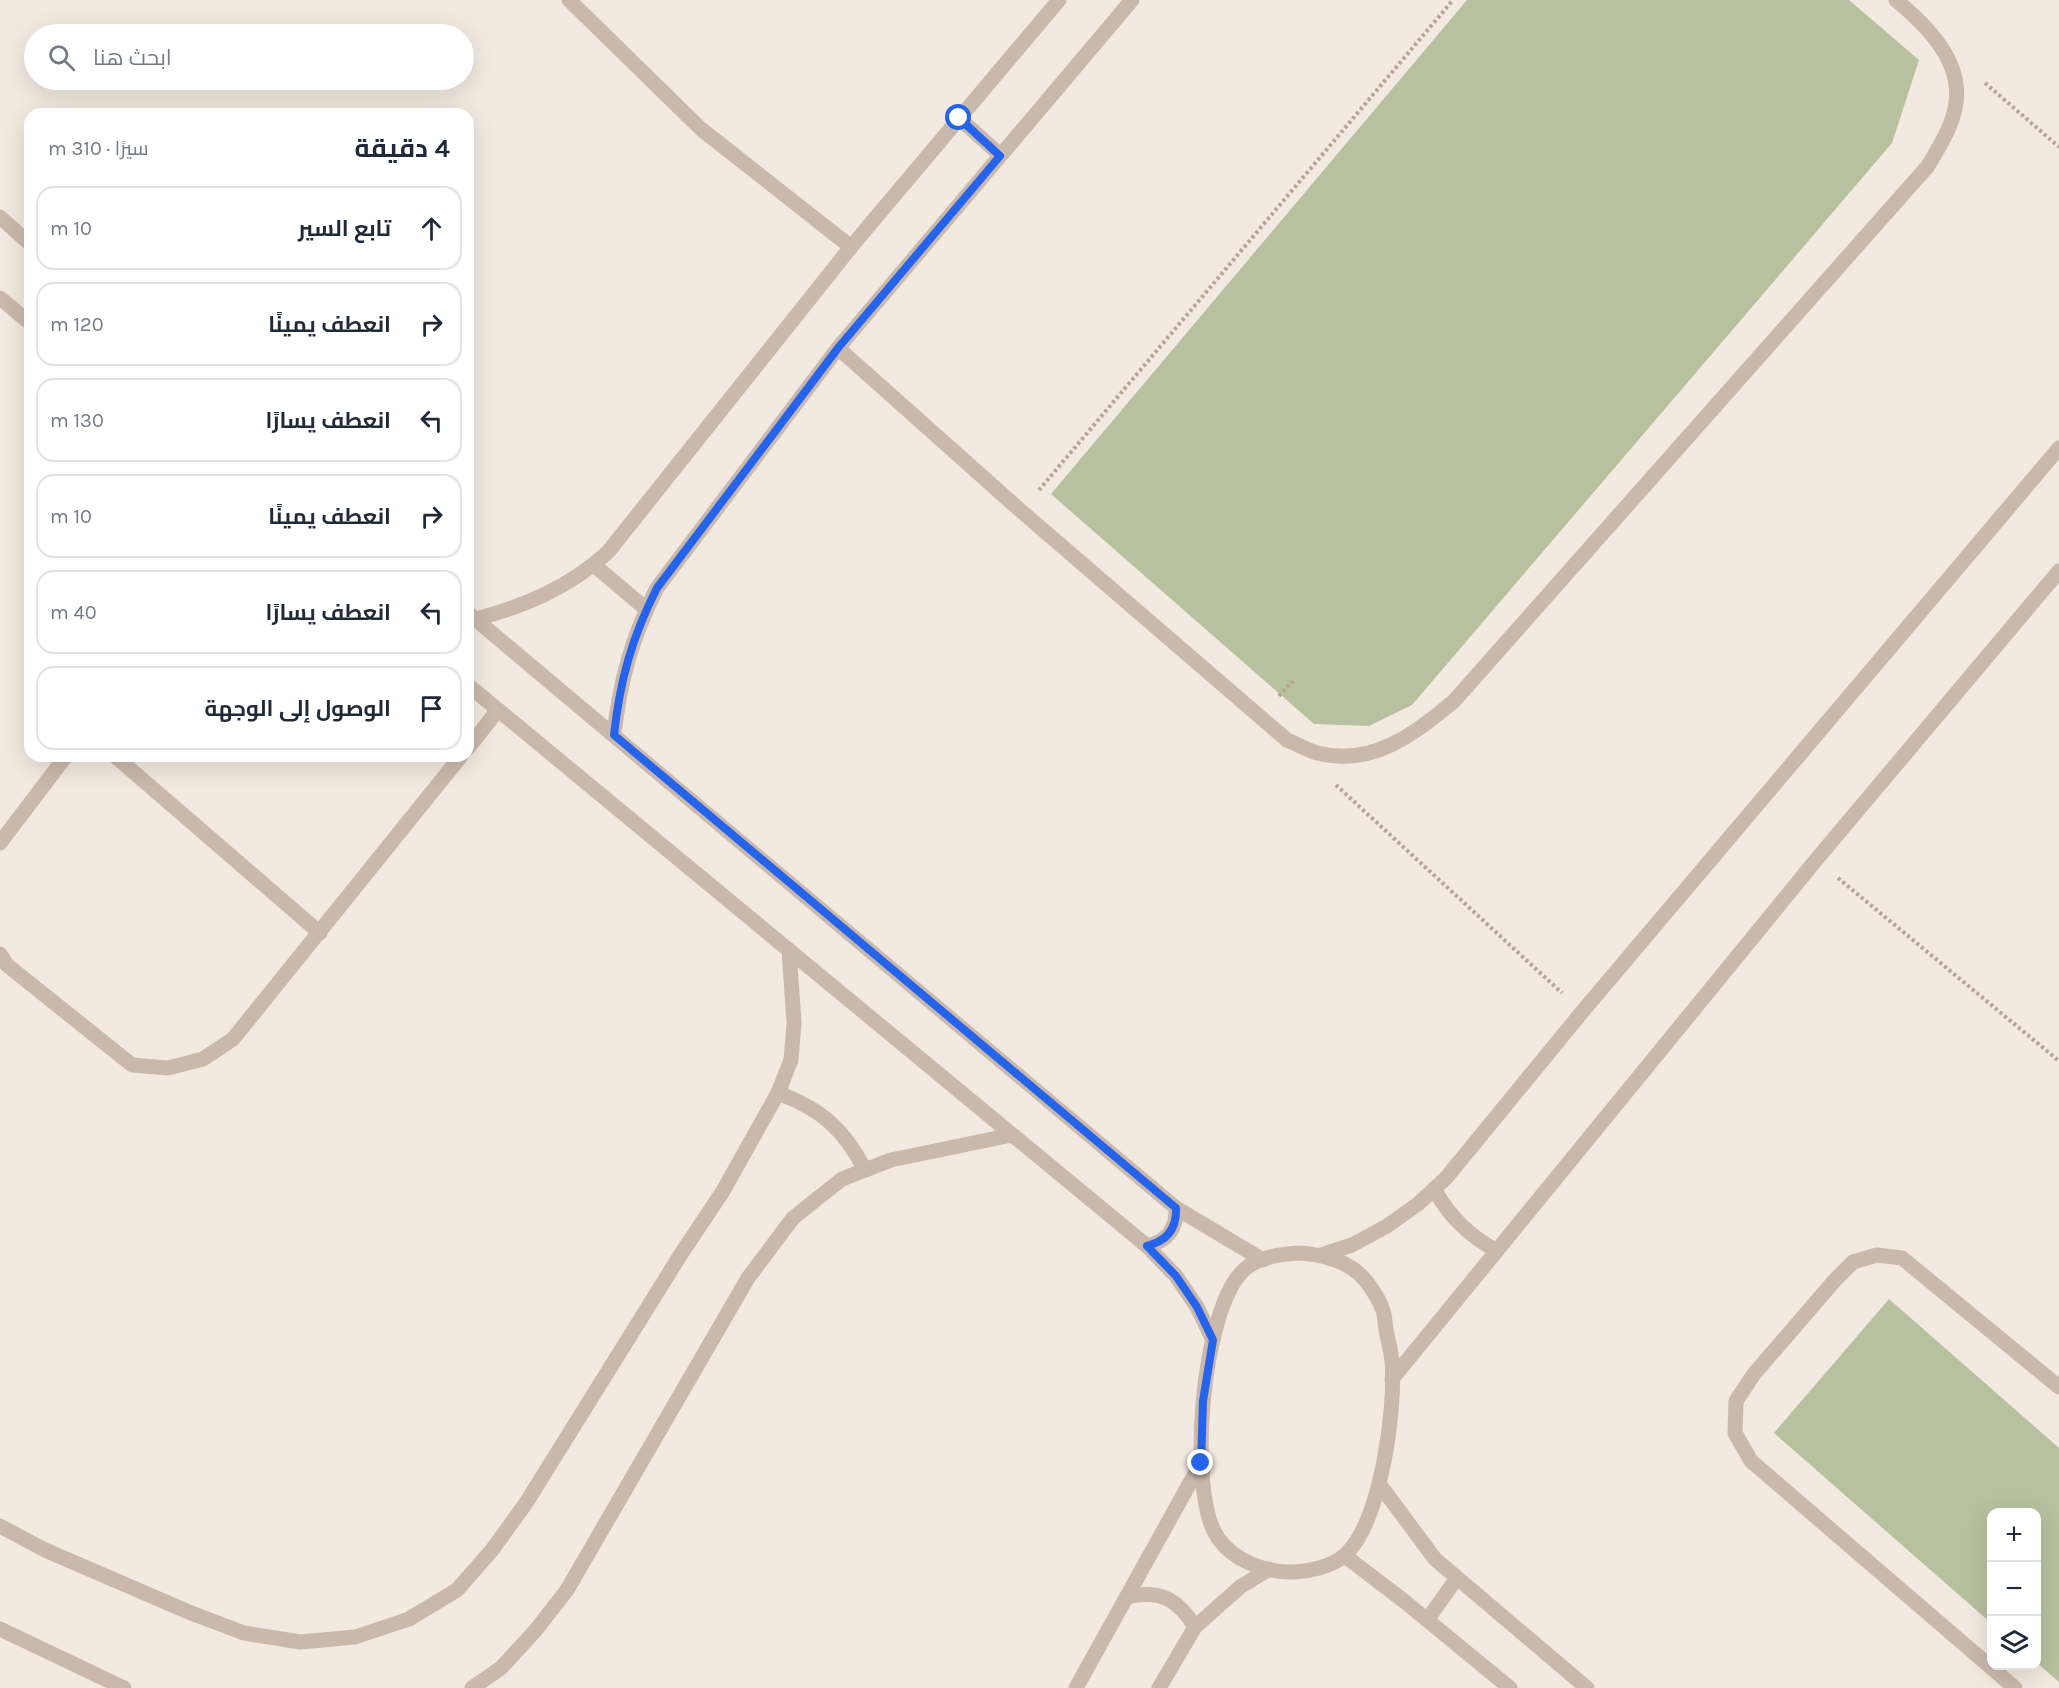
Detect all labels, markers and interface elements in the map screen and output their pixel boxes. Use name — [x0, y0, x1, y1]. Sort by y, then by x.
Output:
search box — [24, 24, 474, 90]
icon: search — [45, 41, 78, 74]
text: ابحث هنا — [93, 45, 172, 71]
route start — [945, 104, 971, 130]
text: 4 دقيقة — [354, 133, 450, 164]
text: سيرًا · 310 m — [48, 137, 149, 160]
icon: ahead — [415, 212, 448, 245]
text: تابع السير — [298, 216, 391, 242]
text: 10 m — [50, 217, 92, 240]
icon: right — [415, 308, 448, 341]
text: انعطف يمينًا — [268, 312, 391, 338]
text: 120 m — [50, 313, 104, 336]
icon: left — [415, 404, 448, 437]
text: انعطف يسارًا — [265, 408, 391, 434]
text: 130 m — [50, 409, 104, 432]
icon: right — [415, 500, 448, 533]
text: انعطف يمينًا — [268, 504, 391, 530]
text: 10 m — [50, 505, 92, 528]
icon: left — [415, 596, 448, 629]
text: انعطف يسارًا — [265, 600, 391, 626]
text: 40 m — [50, 601, 97, 624]
icon: arrive — [415, 692, 448, 725]
text: الوصول إلى الوجهة — [205, 696, 391, 722]
route end — [1187, 1449, 1213, 1475]
map controls — [1987, 1508, 2041, 1670]
button: + — [1987, 1508, 2041, 1562]
button: − — [1987, 1562, 2041, 1616]
button: layers — [1987, 1616, 2041, 1670]

